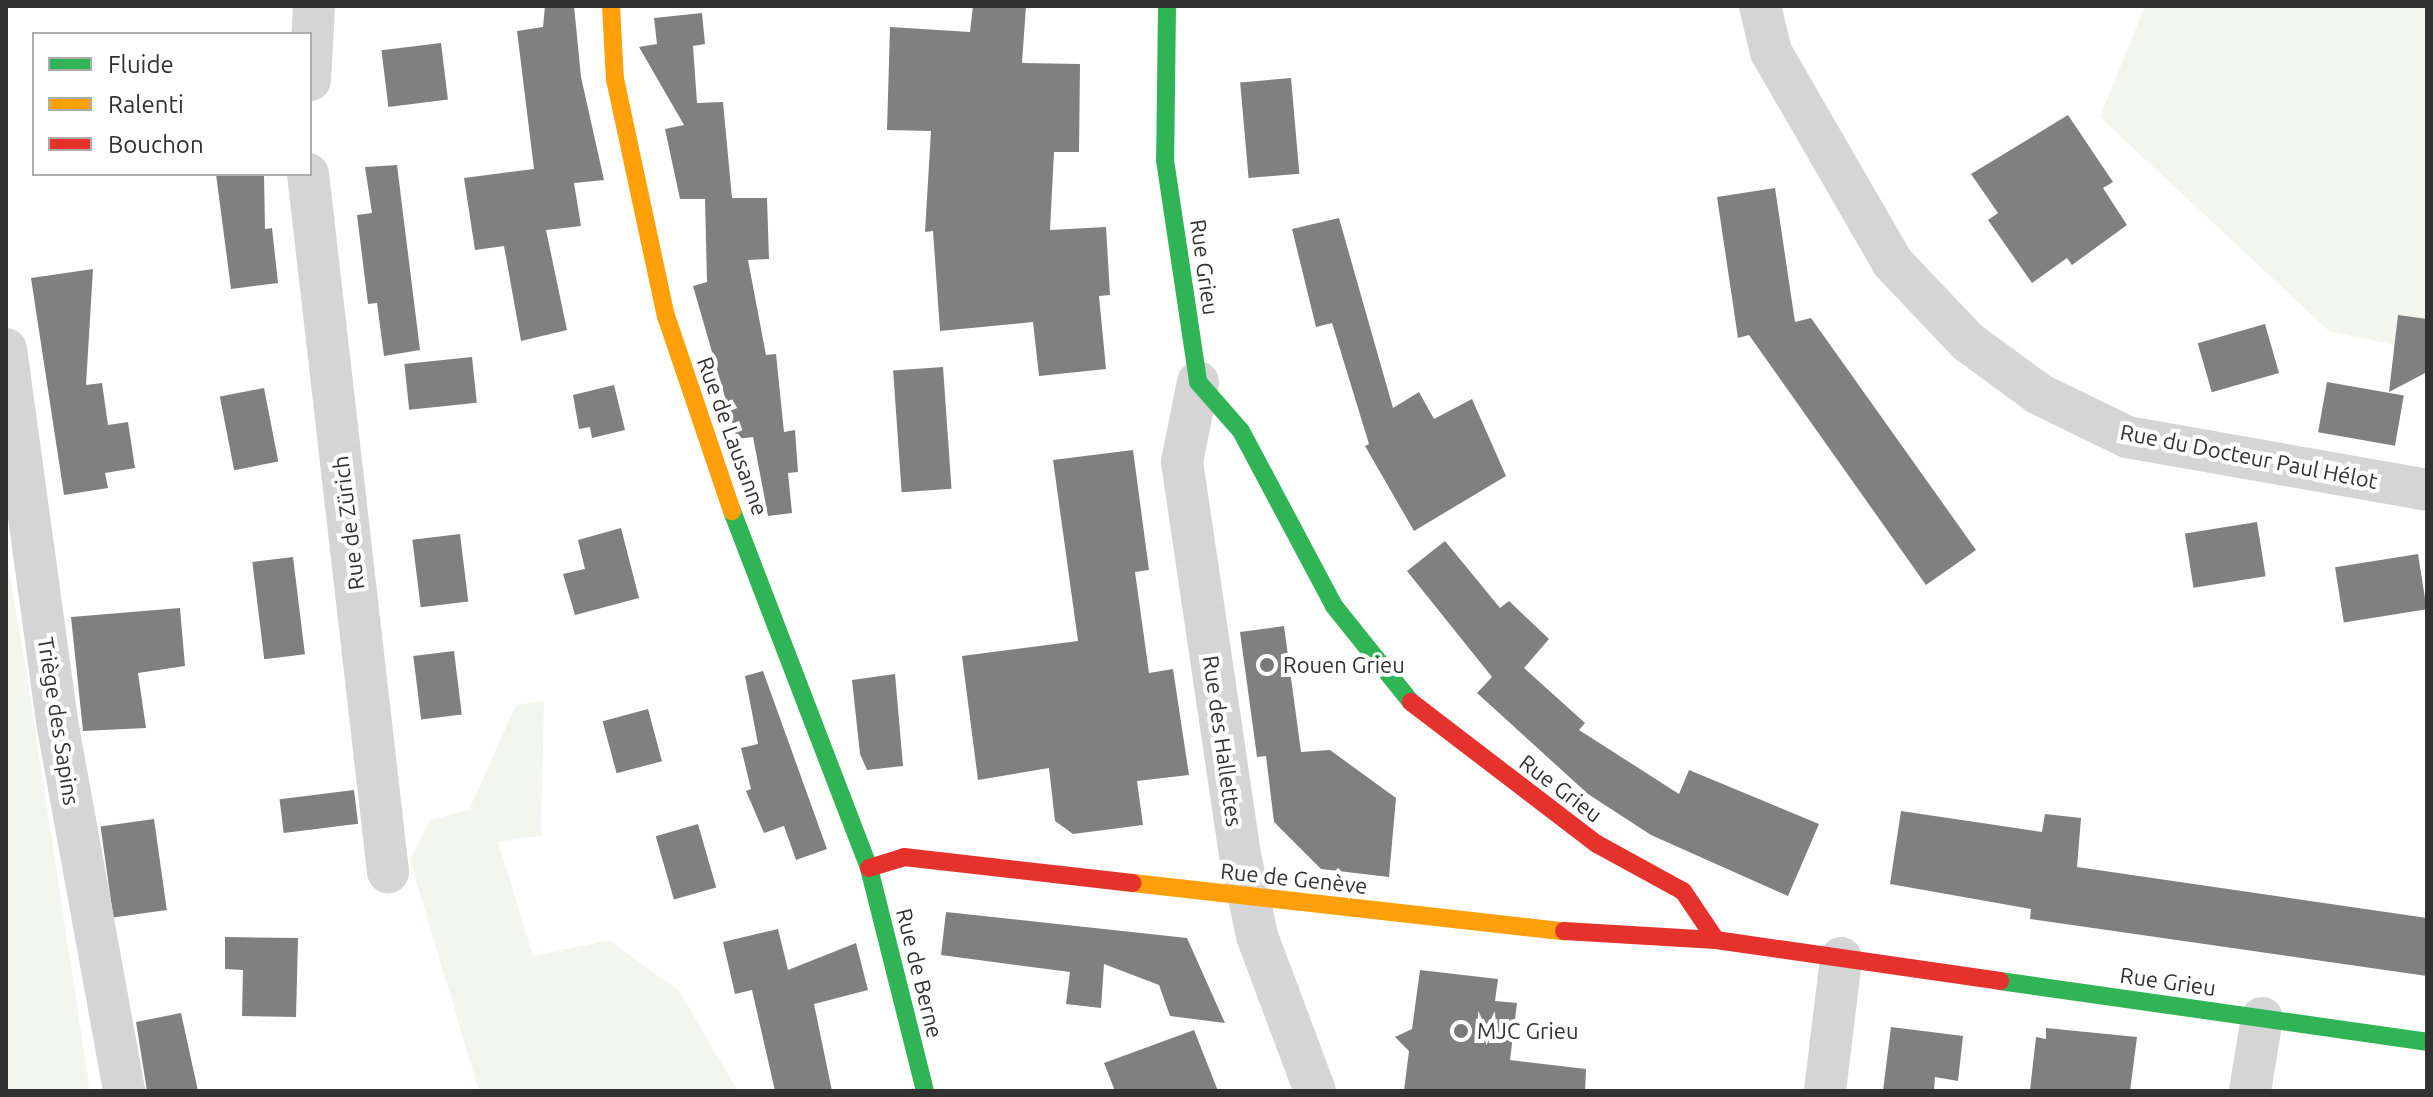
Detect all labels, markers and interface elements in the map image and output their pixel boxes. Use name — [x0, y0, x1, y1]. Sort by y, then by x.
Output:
legend — [32, 32, 312, 176]
text: Fluide — [108, 51, 174, 78]
text: Ralenti — [108, 91, 184, 118]
text: Bouchon — [108, 131, 204, 158]
street label: Rue Grieu — [1185, 217, 1225, 317]
street label: Rue de Lausanne — [692, 353, 774, 519]
street label: Rue du Docteur Paul Hélot — [2118, 418, 2380, 494]
street label: Rue de Zürich — [327, 454, 369, 592]
street label: Triège des Sapins — [33, 635, 85, 807]
place label: Rouen Grieu — [1283, 652, 1405, 678]
street label: Rue des Hallettes — [1198, 654, 1248, 828]
marker: Rouen Grieu — [1258, 656, 1276, 674]
street label: Rue Grieu — [1515, 748, 1607, 828]
street label: Rue de Genève — [1219, 857, 1369, 899]
street label: Rue de Berne — [891, 905, 949, 1041]
street label: Rue Grieu — [2118, 961, 2218, 1001]
place label: MJC Grieu — [1477, 1018, 1578, 1044]
marker: MJC Grieu — [1452, 1022, 1470, 1040]

